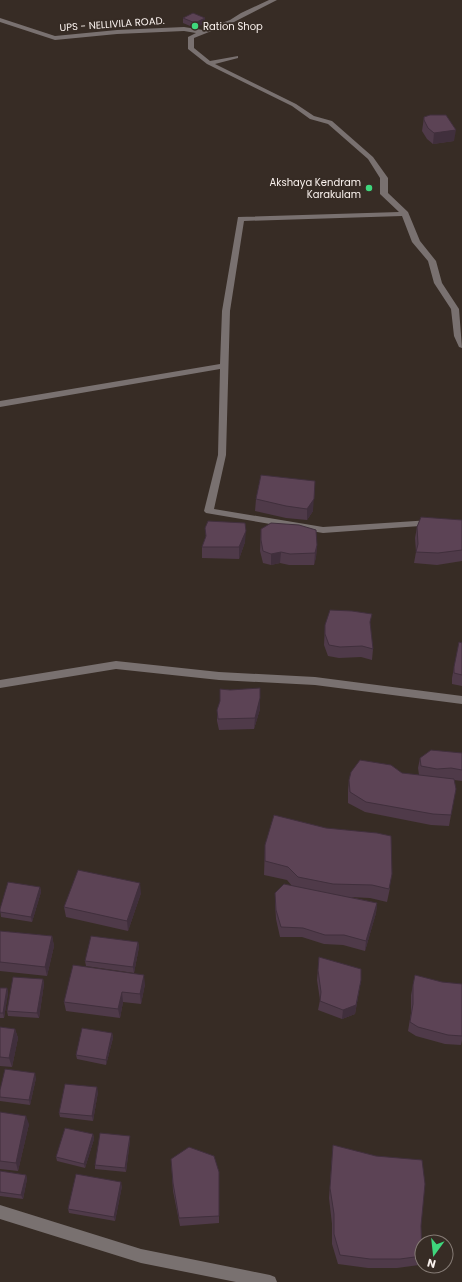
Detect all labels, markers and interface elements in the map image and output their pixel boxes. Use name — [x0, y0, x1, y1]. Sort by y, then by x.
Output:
street label: UPS - NELLIVILA ROAD. — [59, 13, 165, 35]
place label: Ration Shop — [203, 19, 263, 34]
marker: Ration Shop — [190, 21, 200, 31]
place label: Akshaya Kendram Karakulam — [270, 175, 361, 202]
marker: Akshaya Kendram Karakulam — [364, 183, 374, 193]
north arrow — [414, 1234, 454, 1274]
text: N — [425, 1255, 437, 1272]

